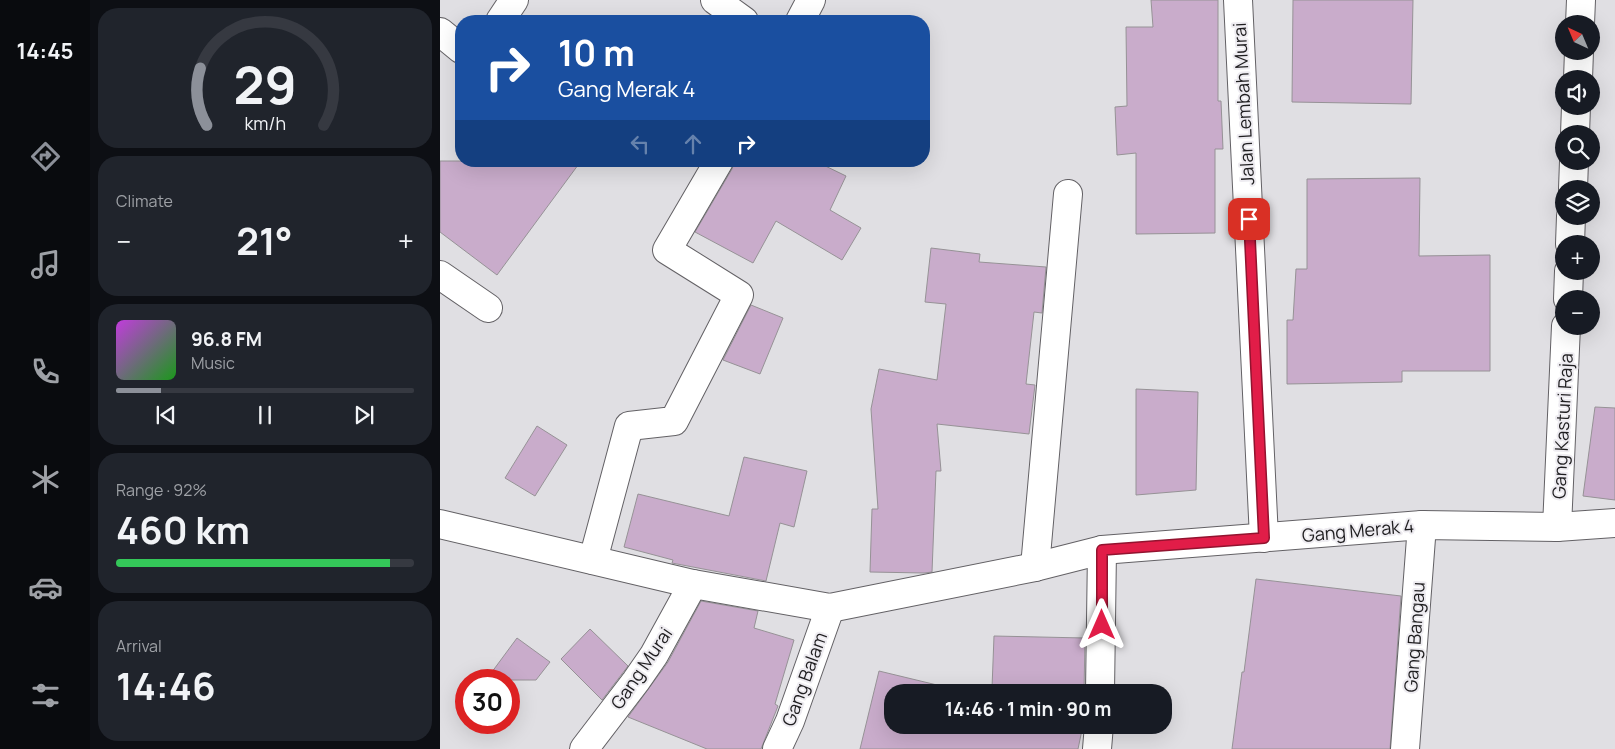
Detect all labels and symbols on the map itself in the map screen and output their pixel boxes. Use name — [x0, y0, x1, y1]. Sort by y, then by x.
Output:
north arrow — [1555, 15, 1600, 60]
street label: Jalan Lembah Murai — [1227, 22, 1259, 186]
pin — [1228, 198, 1270, 240]
street label: Gang Kasturi Raja — [1546, 353, 1578, 499]
street label: Gang Merak 4 — [1301, 513, 1415, 547]
street label: Gang Bangau — [1398, 581, 1430, 693]
position arrow — [1075, 598, 1127, 650]
street label: Gang Murai — [605, 622, 677, 714]
street label: Gang Balam — [776, 629, 832, 729]
speed limit sign: 30 — [455, 669, 520, 734]

